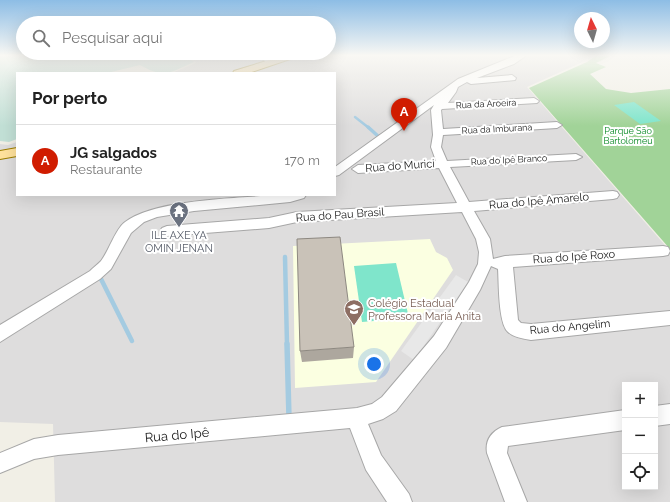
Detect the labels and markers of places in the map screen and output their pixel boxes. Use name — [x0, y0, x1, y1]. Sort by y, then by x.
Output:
pin: A — [391, 98, 417, 131]
temple icon: ILE AXE YA OMIN JENAN — [168, 200, 190, 228]
place label: ILE AXE YA OMIN JENAN — [145, 229, 213, 255]
place label: Colégio Estadual Professora Maria Anita — [368, 297, 481, 323]
school or university icon: Colégio Estadual Professora Maria Anita — [343, 298, 365, 326]

